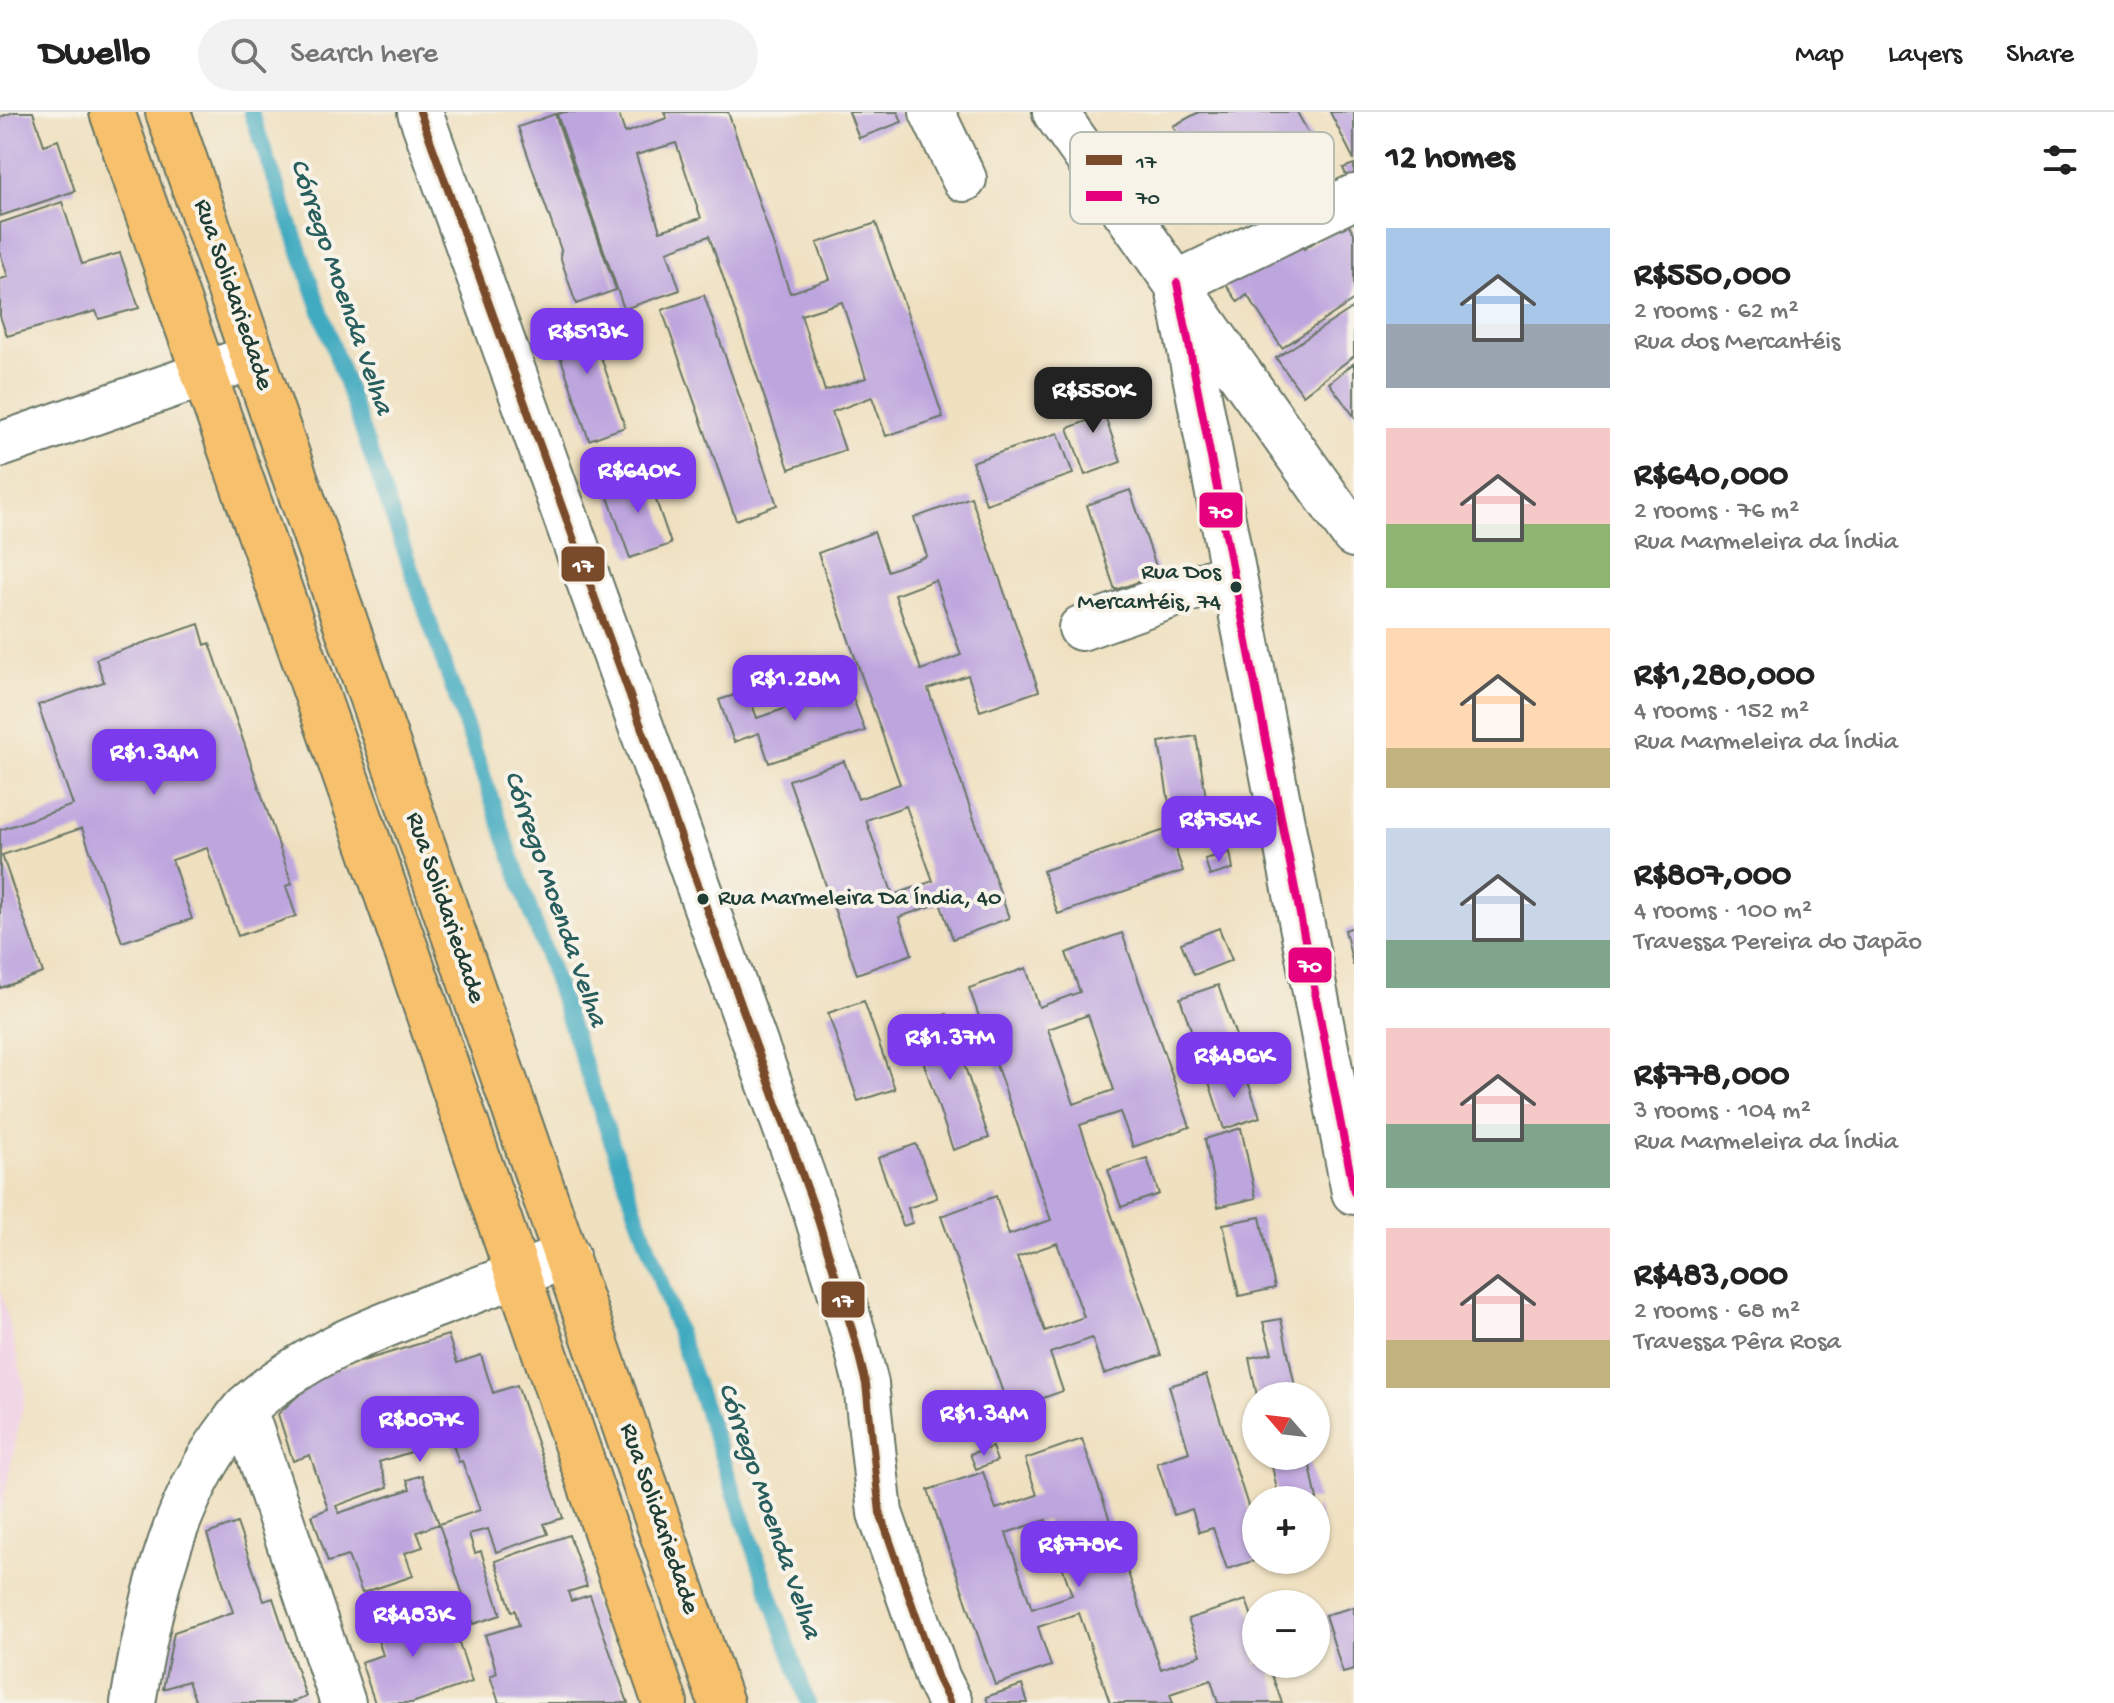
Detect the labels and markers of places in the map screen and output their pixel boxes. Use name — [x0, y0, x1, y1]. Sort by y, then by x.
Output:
pin: R$513K — [522, 308, 652, 376]
pin: R$550K — [1028, 367, 1158, 435]
pin: R$640K — [573, 447, 703, 515]
place label: Rua Dos Mercantéis, 74 — [1077, 559, 1222, 618]
marker: Rua Dos Mercantéis, 74 — [1228, 579, 1244, 595]
pin: R$1.28M — [721, 655, 869, 723]
pin: R$1.34M — [80, 729, 228, 797]
pin: R$754K — [1154, 796, 1284, 864]
place label: Rua Marmeleira Da Índia, 40 — [718, 885, 1002, 914]
marker: Rua Marmeleira Da Índia, 40 — [695, 891, 711, 907]
pin: R$1.37M — [876, 1014, 1024, 1082]
pin: R$486K — [1169, 1032, 1299, 1100]
pin: R$1.34M — [910, 1390, 1058, 1458]
pin: R$807K — [355, 1396, 485, 1464]
pin: R$778K — [1014, 1521, 1144, 1589]
pin: R$483K — [348, 1591, 478, 1659]

